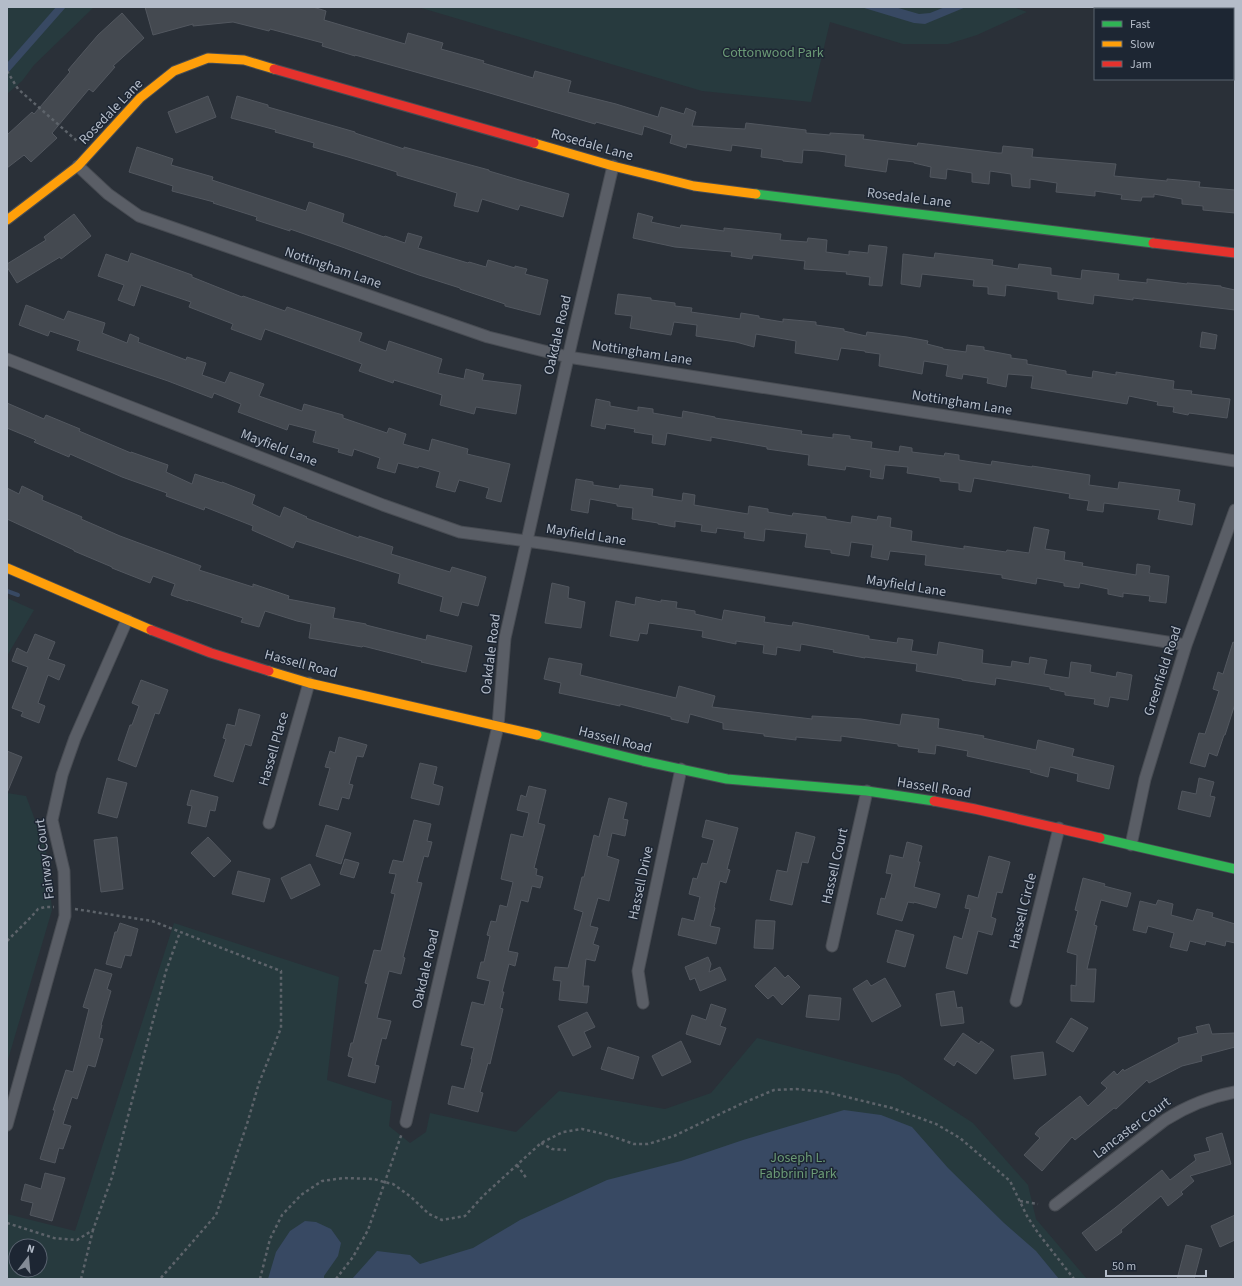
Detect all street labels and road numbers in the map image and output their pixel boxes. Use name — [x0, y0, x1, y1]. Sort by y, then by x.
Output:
street label: Rosedale Lane — [74, 75, 148, 149]
street label: Rosedale Lane — [548, 124, 636, 166]
street label: Rosedale Lane — [866, 183, 952, 213]
street label: Nottingham Lane — [282, 242, 384, 294]
street label: Oakdale Road — [539, 293, 577, 377]
street label: Nottingham Lane — [590, 335, 694, 371]
street label: Nottingham Lane — [910, 385, 1014, 421]
street label: Mayfield Lane — [238, 424, 320, 472]
street label: Mayfield Lane — [545, 519, 628, 551]
street label: Mayfield Lane — [865, 570, 948, 602]
street label: Oakdale Road — [476, 612, 506, 696]
street label: Greenfield Road — [1139, 623, 1187, 719]
street label: Hassell Road — [262, 645, 340, 683]
street label: Hassell Place — [254, 709, 294, 788]
street label: Hassell Road — [576, 721, 654, 759]
street label: Hassell Road — [895, 772, 973, 804]
street label: Fairway Court — [30, 817, 60, 901]
street label: Hassell Court — [817, 826, 854, 906]
street label: Hassell Drive — [623, 844, 659, 922]
street label: Hassell Circle — [1004, 871, 1042, 951]
street label: Oakdale Road — [407, 927, 445, 1011]
street label: Lancaster Court — [1089, 1092, 1175, 1164]

